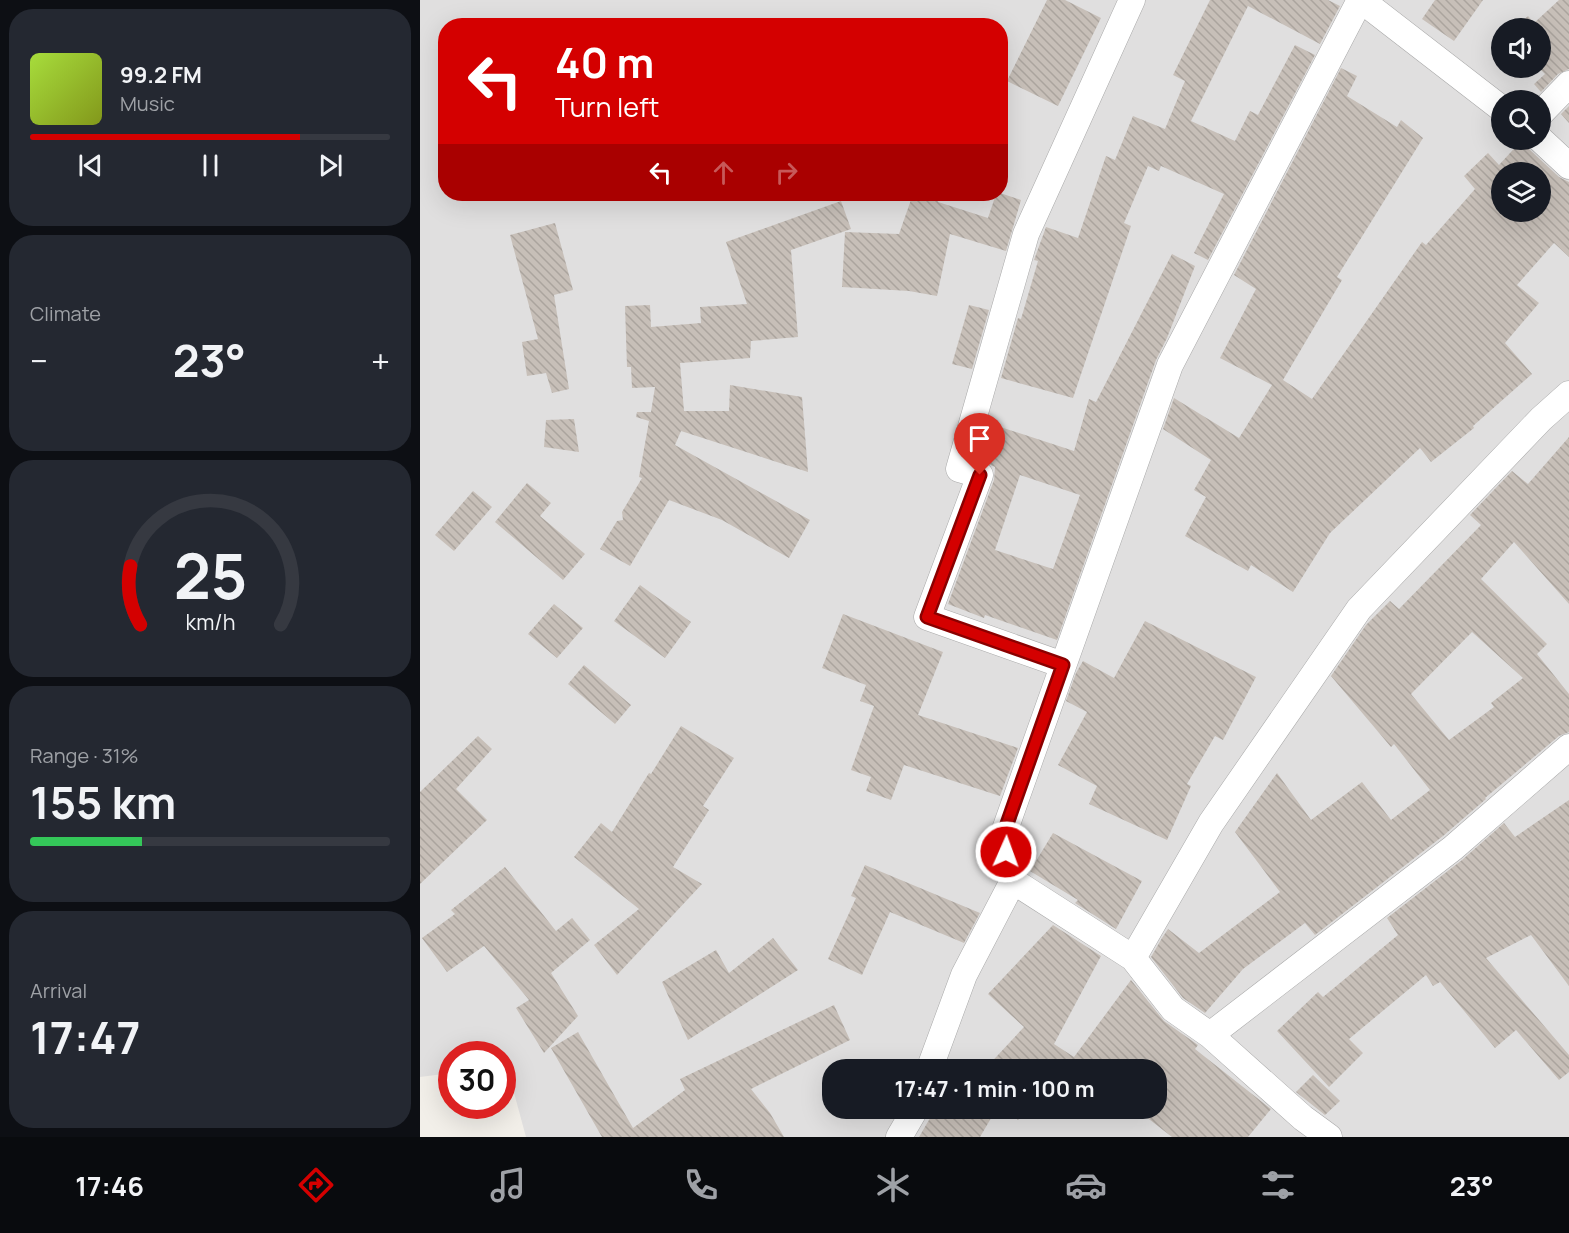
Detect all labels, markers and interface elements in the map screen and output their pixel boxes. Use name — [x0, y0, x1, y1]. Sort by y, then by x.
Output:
map controls — [1491, 18, 1551, 222]
button: sound — [1491, 18, 1551, 78]
text: 40 m — [555, 33, 654, 91]
icon: left — [456, 42, 534, 120]
text: 99.2 FM — [120, 60, 202, 90]
text: Turn left — [555, 88, 659, 125]
text: Music — [120, 90, 175, 117]
button: search — [1491, 90, 1551, 150]
icon: previous — [74, 149, 107, 182]
icon: pause — [194, 149, 227, 182]
icon: next — [314, 149, 347, 182]
icon: left — [644, 156, 677, 189]
icon: ahead — [707, 156, 740, 189]
icon: right — [770, 156, 803, 189]
button: layers — [1491, 162, 1551, 222]
text: Climate — [30, 300, 101, 327]
text: 23° — [173, 329, 246, 391]
text: − — [30, 338, 48, 383]
text: + — [371, 338, 390, 383]
pin — [954, 413, 1005, 475]
icon: arrive — [963, 422, 996, 455]
text: 25 — [173, 533, 247, 619]
text: km/h — [185, 608, 235, 637]
text: Range · 31% — [30, 742, 139, 769]
text: 155 km — [30, 771, 176, 833]
position arrow — [974, 820, 1038, 884]
text: Arrival — [30, 977, 87, 1004]
text: 17:47 — [30, 1006, 141, 1068]
speed limit sign: 30 — [438, 1041, 516, 1119]
text: 17:47 · 1 min · 100 m — [895, 1074, 1094, 1104]
icon: directions — [295, 1164, 337, 1206]
icon: music — [487, 1164, 529, 1206]
icon: phone — [680, 1164, 722, 1206]
icon: climate — [872, 1164, 914, 1206]
icon: car — [1065, 1164, 1107, 1206]
icon: filters — [1257, 1164, 1299, 1206]
text: 17:46 — [75, 1167, 144, 1204]
text: 23° — [1450, 1167, 1494, 1204]

